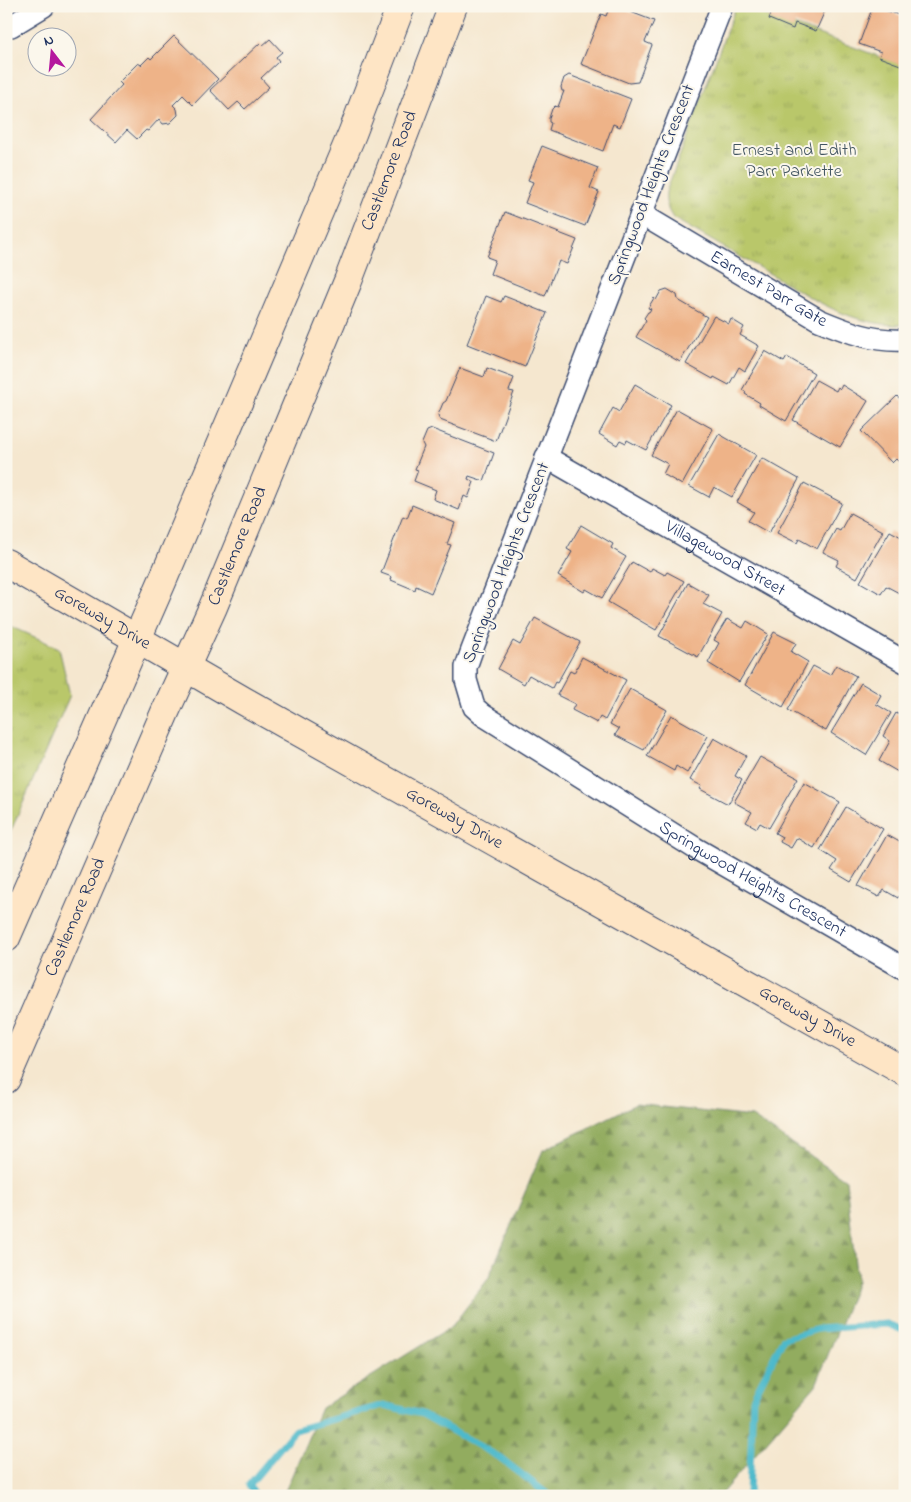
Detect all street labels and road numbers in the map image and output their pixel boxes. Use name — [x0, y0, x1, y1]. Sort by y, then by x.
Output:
street label: Springwood Heights Crescent — [602, 81, 703, 290]
street label: Castlemore Road — [355, 107, 425, 235]
street label: Earnest Parr Gate — [704, 245, 832, 335]
street label: Springwood Heights Crescent — [457, 459, 558, 668]
street label: Castlemore Road — [202, 483, 274, 610]
street label: Villagewood Street — [659, 514, 790, 604]
street label: Goreway Drive — [49, 580, 156, 657]
street label: Goreway Drive — [401, 781, 508, 857]
street label: Springwood Heights Crescent — [653, 815, 851, 945]
street label: Castlemore Road — [39, 854, 113, 981]
street label: Goreway Drive — [754, 979, 862, 1055]

